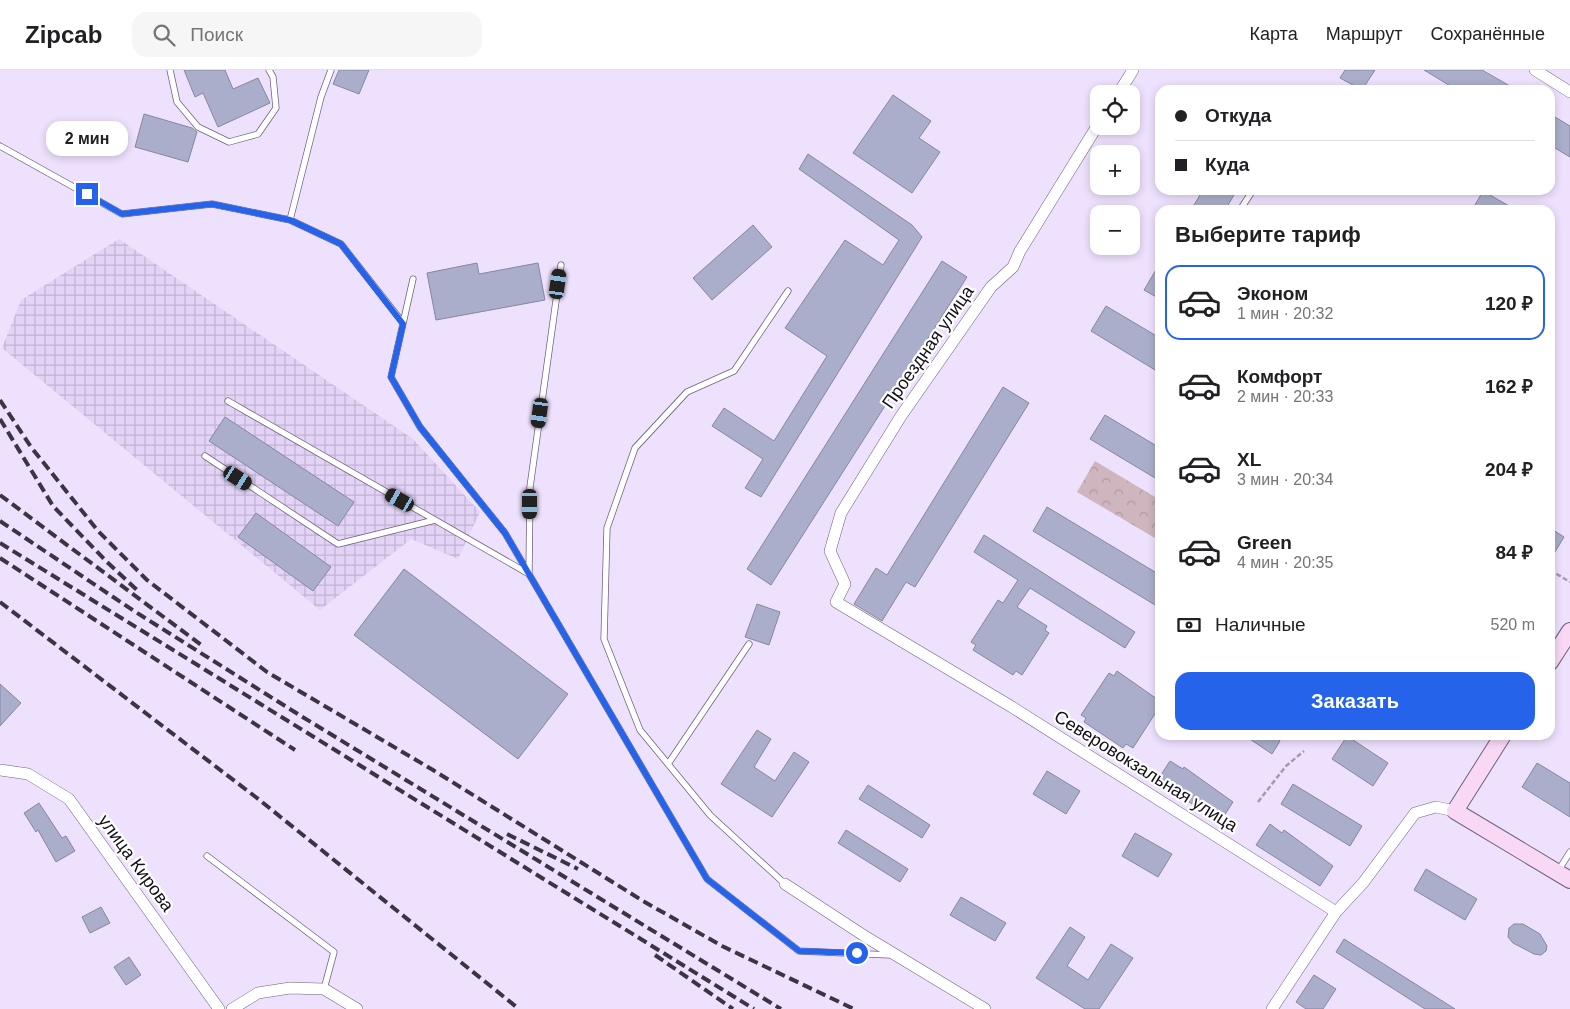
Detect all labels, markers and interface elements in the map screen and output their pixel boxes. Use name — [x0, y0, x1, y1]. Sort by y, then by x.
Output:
search box — [132, 12, 482, 57]
text: Zipcab — [25, 21, 102, 48]
icon: search — [150, 21, 178, 49]
text: Поиск — [190, 24, 243, 45]
text: Карта — [1250, 24, 1298, 44]
text: Маршрут — [1326, 24, 1402, 44]
text: Сохранённые — [1430, 24, 1545, 44]
map controls — [1090, 85, 1140, 255]
button: locate — [1090, 85, 1140, 135]
text: Откуда — [1205, 105, 1271, 126]
callout: 2 мин — [46, 122, 128, 156]
text: 2 мин — [65, 130, 109, 147]
button: + — [1090, 145, 1140, 195]
text: Куда — [1205, 154, 1249, 175]
route end — [76, 183, 98, 205]
button: − — [1090, 205, 1140, 255]
text: Выберите тариф — [1175, 222, 1361, 247]
car — [548, 268, 567, 300]
icon: car — [1177, 280, 1222, 325]
street label: Проездная улица — [878, 281, 978, 412]
text: Эконом — [1237, 283, 1308, 304]
text: 120 ₽ — [1485, 293, 1533, 314]
text: 1 мин · 20:32 — [1237, 305, 1333, 322]
icon: car — [1177, 363, 1222, 408]
text: Комфорт — [1237, 366, 1322, 387]
text: 162 ₽ — [1485, 376, 1533, 397]
text: 2 мин · 20:33 — [1237, 388, 1333, 405]
car — [530, 397, 549, 429]
icon: car — [1177, 446, 1222, 491]
text: XL — [1237, 449, 1261, 470]
text: 204 ₽ — [1485, 459, 1533, 480]
car — [221, 464, 254, 492]
text: 3 мин · 20:34 — [1237, 471, 1333, 488]
car — [383, 486, 416, 514]
car — [522, 489, 537, 519]
icon: car — [1177, 529, 1222, 574]
text: Green — [1237, 532, 1292, 553]
text: 84 ₽ — [1496, 542, 1533, 563]
text: 4 мин · 20:35 — [1237, 554, 1333, 571]
icon: cash — [1175, 611, 1203, 639]
text: Наличные — [1215, 614, 1306, 635]
text: 520 m — [1491, 616, 1535, 633]
button: Заказать — [1175, 672, 1535, 730]
street label: Северовокзальная улица — [1051, 706, 1242, 836]
street label: улица Кирова — [94, 811, 178, 916]
route start — [846, 942, 868, 964]

